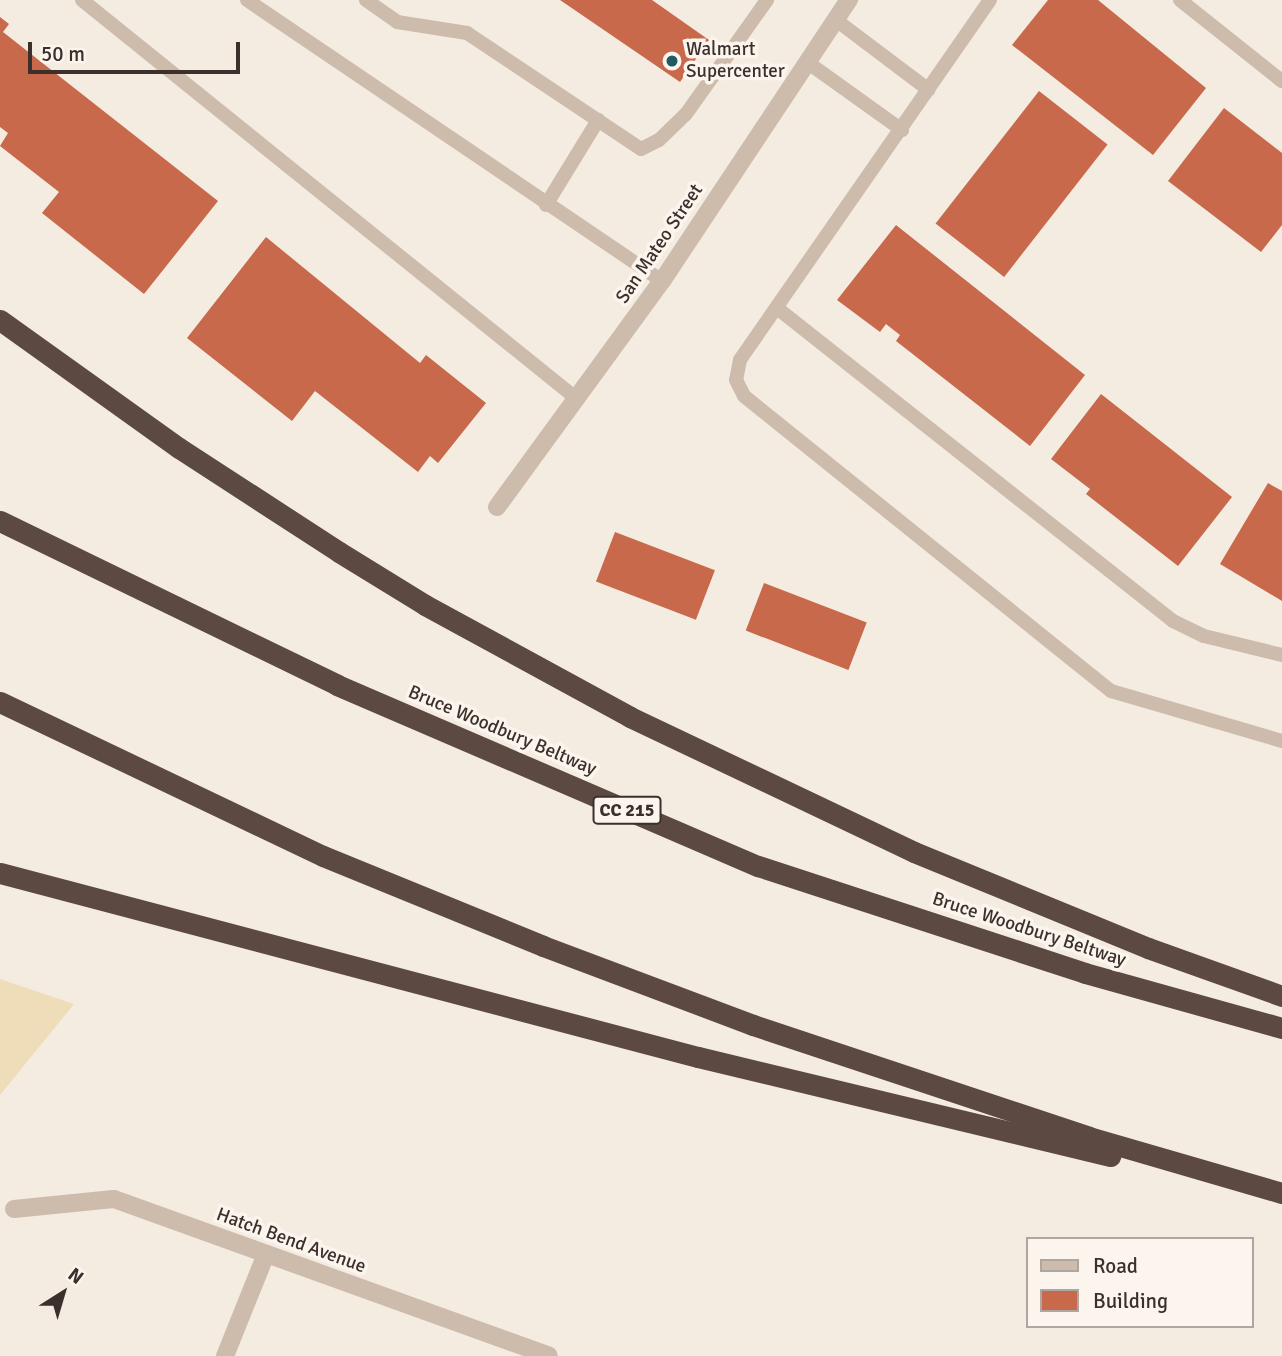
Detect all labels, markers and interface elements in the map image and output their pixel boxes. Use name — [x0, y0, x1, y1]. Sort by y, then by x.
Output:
scale bar — [32, 28, 243, 72]
place label: Walmart Supercenter — [686, 39, 785, 83]
text: 50 m — [41, 41, 85, 67]
marker: Walmart Supercenter — [664, 53, 680, 69]
street label: San Mateo Street — [612, 180, 708, 308]
street label: Bruce Woodbury Beltway — [405, 681, 599, 781]
road number: CC 215 — [592, 796, 662, 824]
street label: Bruce Woodbury Beltway — [929, 888, 1129, 972]
street label: Hatch Bend Avenue — [213, 1203, 369, 1279]
legend — [1026, 1237, 1254, 1328]
text: Road — [1093, 1253, 1138, 1279]
north arrow — [28, 1258, 98, 1328]
text: N — [63, 1263, 88, 1290]
text: Building — [1093, 1288, 1168, 1314]

